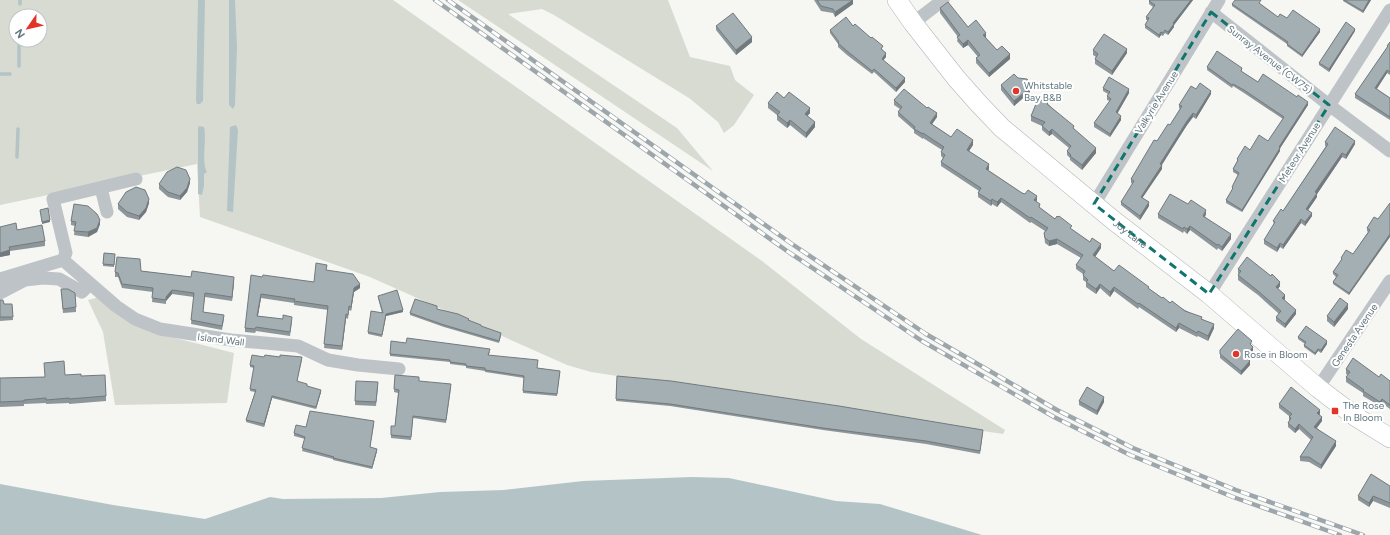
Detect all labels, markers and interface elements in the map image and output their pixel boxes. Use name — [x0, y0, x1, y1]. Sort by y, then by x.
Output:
north arrow — [8, 8, 48, 48]
street label: Sunray Avenue (CW75) — [1224, 22, 1315, 97]
text: N — [12, 26, 28, 40]
street label: Valkyrie Avenue — [1132, 68, 1181, 136]
place label: Whitstable Bay B&B — [1024, 79, 1073, 104]
marker: Whitstable Bay B&B — [1011, 86, 1021, 96]
street label: Meteor Avenue — [1276, 119, 1323, 185]
street label: Joy Lane — [1110, 217, 1150, 252]
street label: Genesta Avenue — [1328, 301, 1381, 370]
street label: Island Wall — [197, 330, 245, 349]
place label: Rose in Bloom — [1244, 348, 1307, 361]
marker: Rose in Bloom — [1231, 349, 1241, 359]
place label: The Rose In Bloom — [1343, 399, 1385, 424]
marker: The Rose In Bloom — [1330, 406, 1340, 416]

